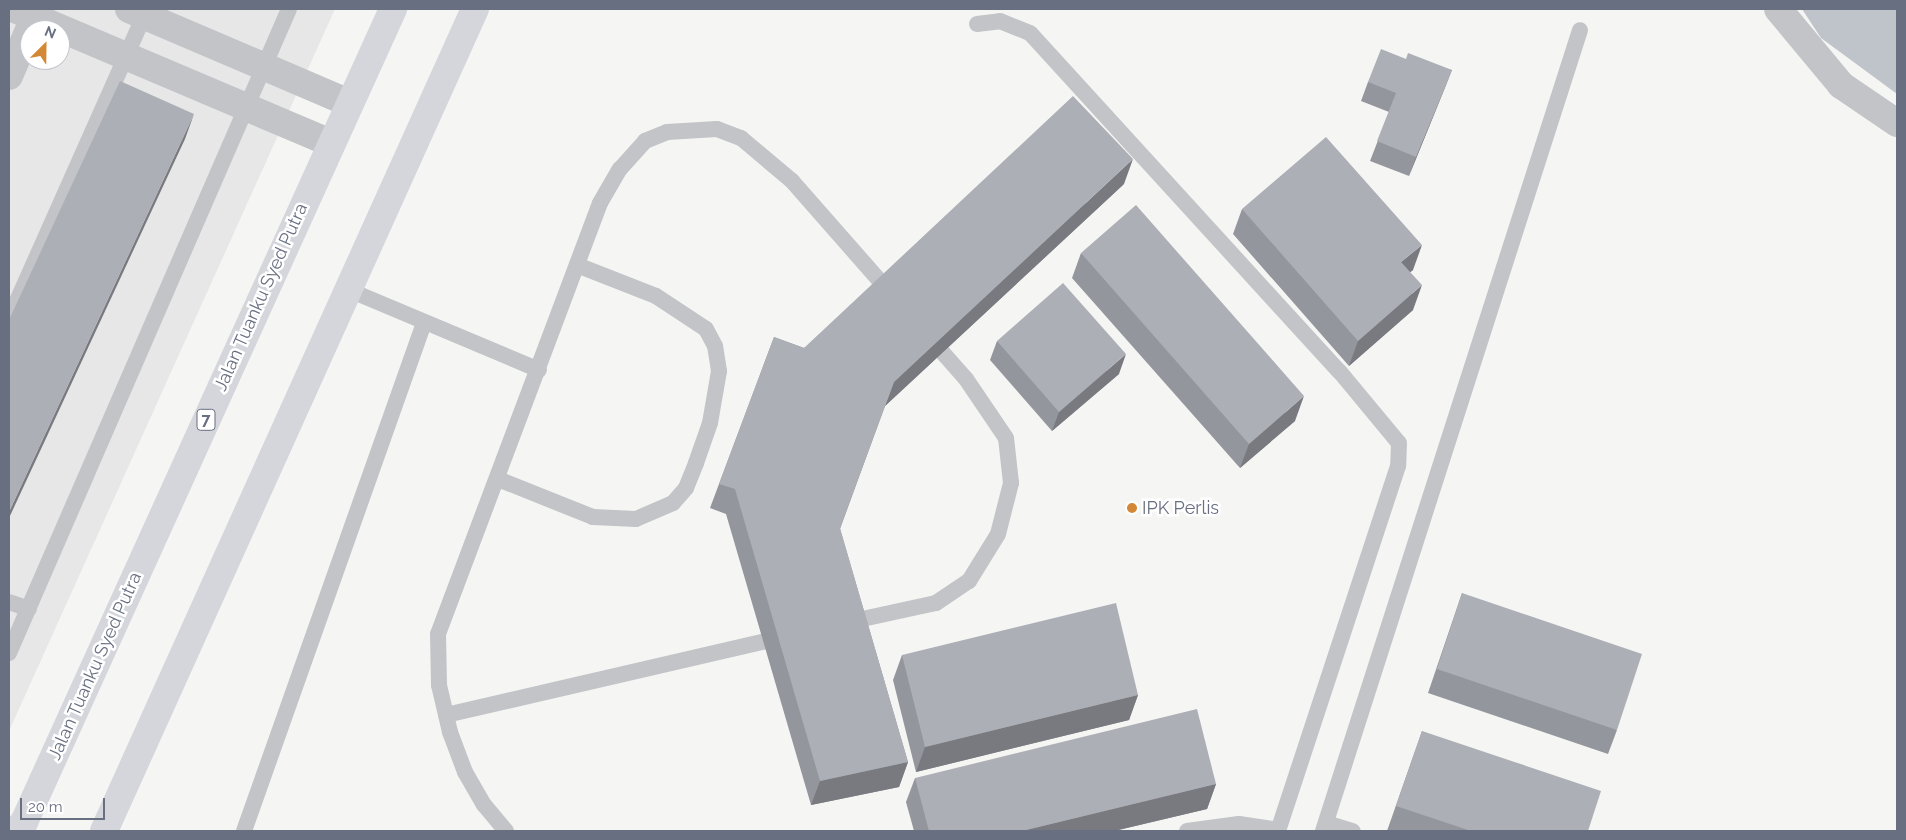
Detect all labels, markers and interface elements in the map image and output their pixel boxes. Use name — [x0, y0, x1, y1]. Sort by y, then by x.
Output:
north arrow — [20, 20, 70, 70]
text: N — [42, 23, 59, 42]
street label: Jalan Tuanku Syed Putra — [210, 200, 312, 394]
road number: 7 — [196, 406, 216, 434]
place label: IPK Perlis — [1142, 497, 1219, 519]
marker: IPK Perlis — [1126, 502, 1138, 514]
street label: Jalan Tuanku Syed Putra — [44, 569, 146, 763]
scale bar — [22, 788, 108, 820]
text: 20 m — [28, 798, 63, 816]

